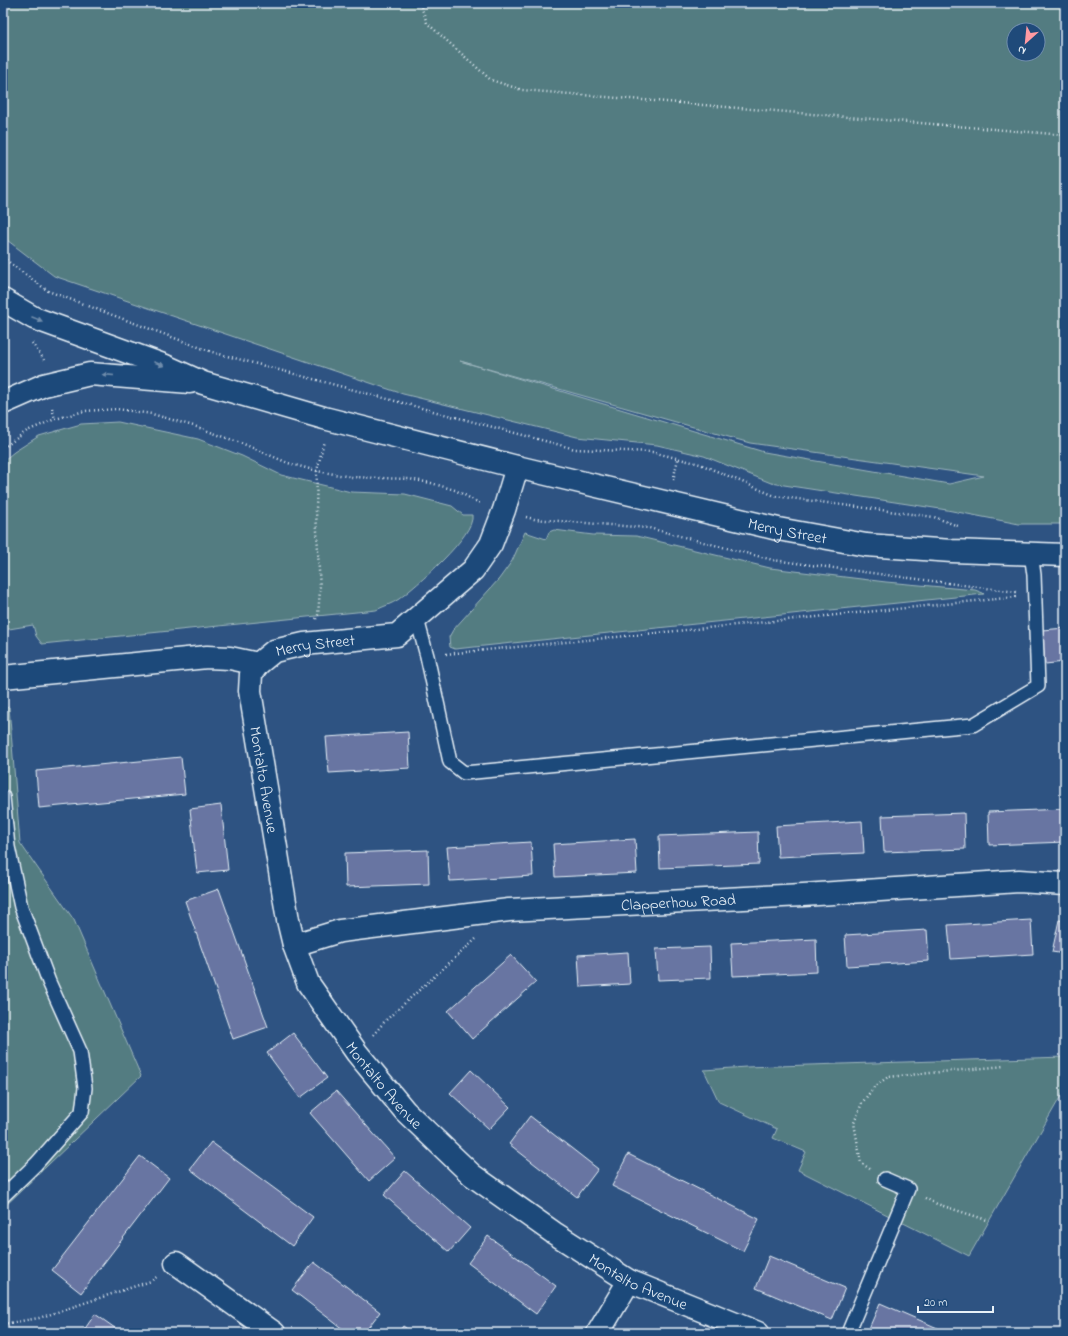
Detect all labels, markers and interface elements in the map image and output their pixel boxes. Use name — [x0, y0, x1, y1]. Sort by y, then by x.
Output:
north arrow — [1006, 22, 1046, 62]
text: N — [1015, 41, 1029, 59]
one-way arrow — [32, 316, 44, 322]
one-way arrow — [154, 361, 166, 367]
one-way arrow — [102, 372, 114, 379]
street label: Merry Street — [745, 512, 829, 552]
street label: Merry Street — [273, 629, 357, 664]
street label: Montalto Avenue — [242, 725, 284, 836]
street label: Clapperhow Road — [620, 888, 737, 918]
street label: Montalto Avenue — [339, 1037, 428, 1136]
street label: Montalto Avenue — [583, 1248, 692, 1318]
scale bar — [918, 1288, 993, 1314]
text: 20 m — [924, 1294, 947, 1312]

